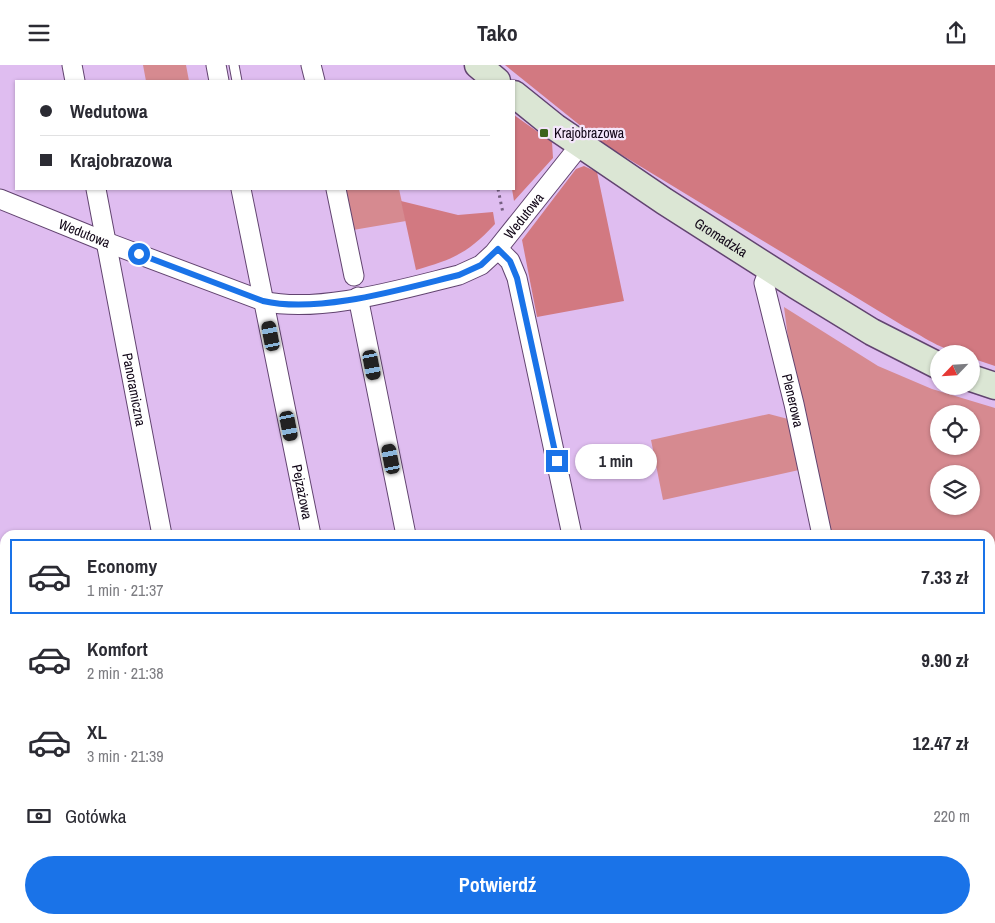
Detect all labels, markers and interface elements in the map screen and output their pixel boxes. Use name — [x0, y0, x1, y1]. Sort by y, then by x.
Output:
text: Tako — [477, 18, 518, 48]
icon: menu — [25, 19, 53, 47]
icon: share — [942, 19, 970, 47]
text: Wedutowa — [70, 98, 148, 124]
place label: Krajobrazowa — [554, 124, 625, 142]
marker: Krajobrazowa — [538, 127, 550, 139]
text: Krajobrazowa — [70, 147, 172, 173]
street label: Wedutowa — [500, 189, 548, 242]
street label: Gromadzka — [691, 214, 751, 261]
street label: Wedutowa — [56, 215, 113, 252]
route start — [128, 243, 150, 265]
car — [260, 320, 281, 352]
north arrow — [930, 345, 980, 395]
map controls — [930, 345, 980, 515]
car — [361, 349, 382, 381]
street label: Panoramiczna — [118, 351, 150, 428]
street label: Plenerowa — [778, 372, 808, 429]
button: locate — [930, 405, 980, 455]
car — [278, 410, 299, 442]
car — [380, 443, 401, 475]
callout: 1 min — [574, 443, 657, 479]
route end — [546, 450, 568, 472]
text: 1 min — [599, 450, 633, 472]
street label: Pejzażowa — [288, 463, 317, 521]
button: layers — [930, 465, 980, 515]
text: Economy — [87, 553, 157, 579]
icon: car — [27, 554, 72, 599]
text: 7.33 zł — [921, 564, 968, 590]
text: 1 min · 21:37 — [87, 579, 164, 601]
text: Komfort — [87, 636, 148, 662]
icon: car — [27, 637, 72, 682]
text: 9.90 zł — [921, 647, 968, 673]
text: 2 min · 21:38 — [87, 662, 164, 684]
text: XL — [87, 719, 107, 745]
icon: car — [27, 720, 72, 765]
text: 12.47 zł — [913, 730, 968, 756]
text: 3 min · 21:39 — [87, 745, 164, 767]
icon: cash — [25, 802, 53, 830]
text: Gotówka — [65, 803, 126, 829]
text: 220 m — [934, 805, 970, 827]
button: Potwierdź — [25, 856, 970, 914]

